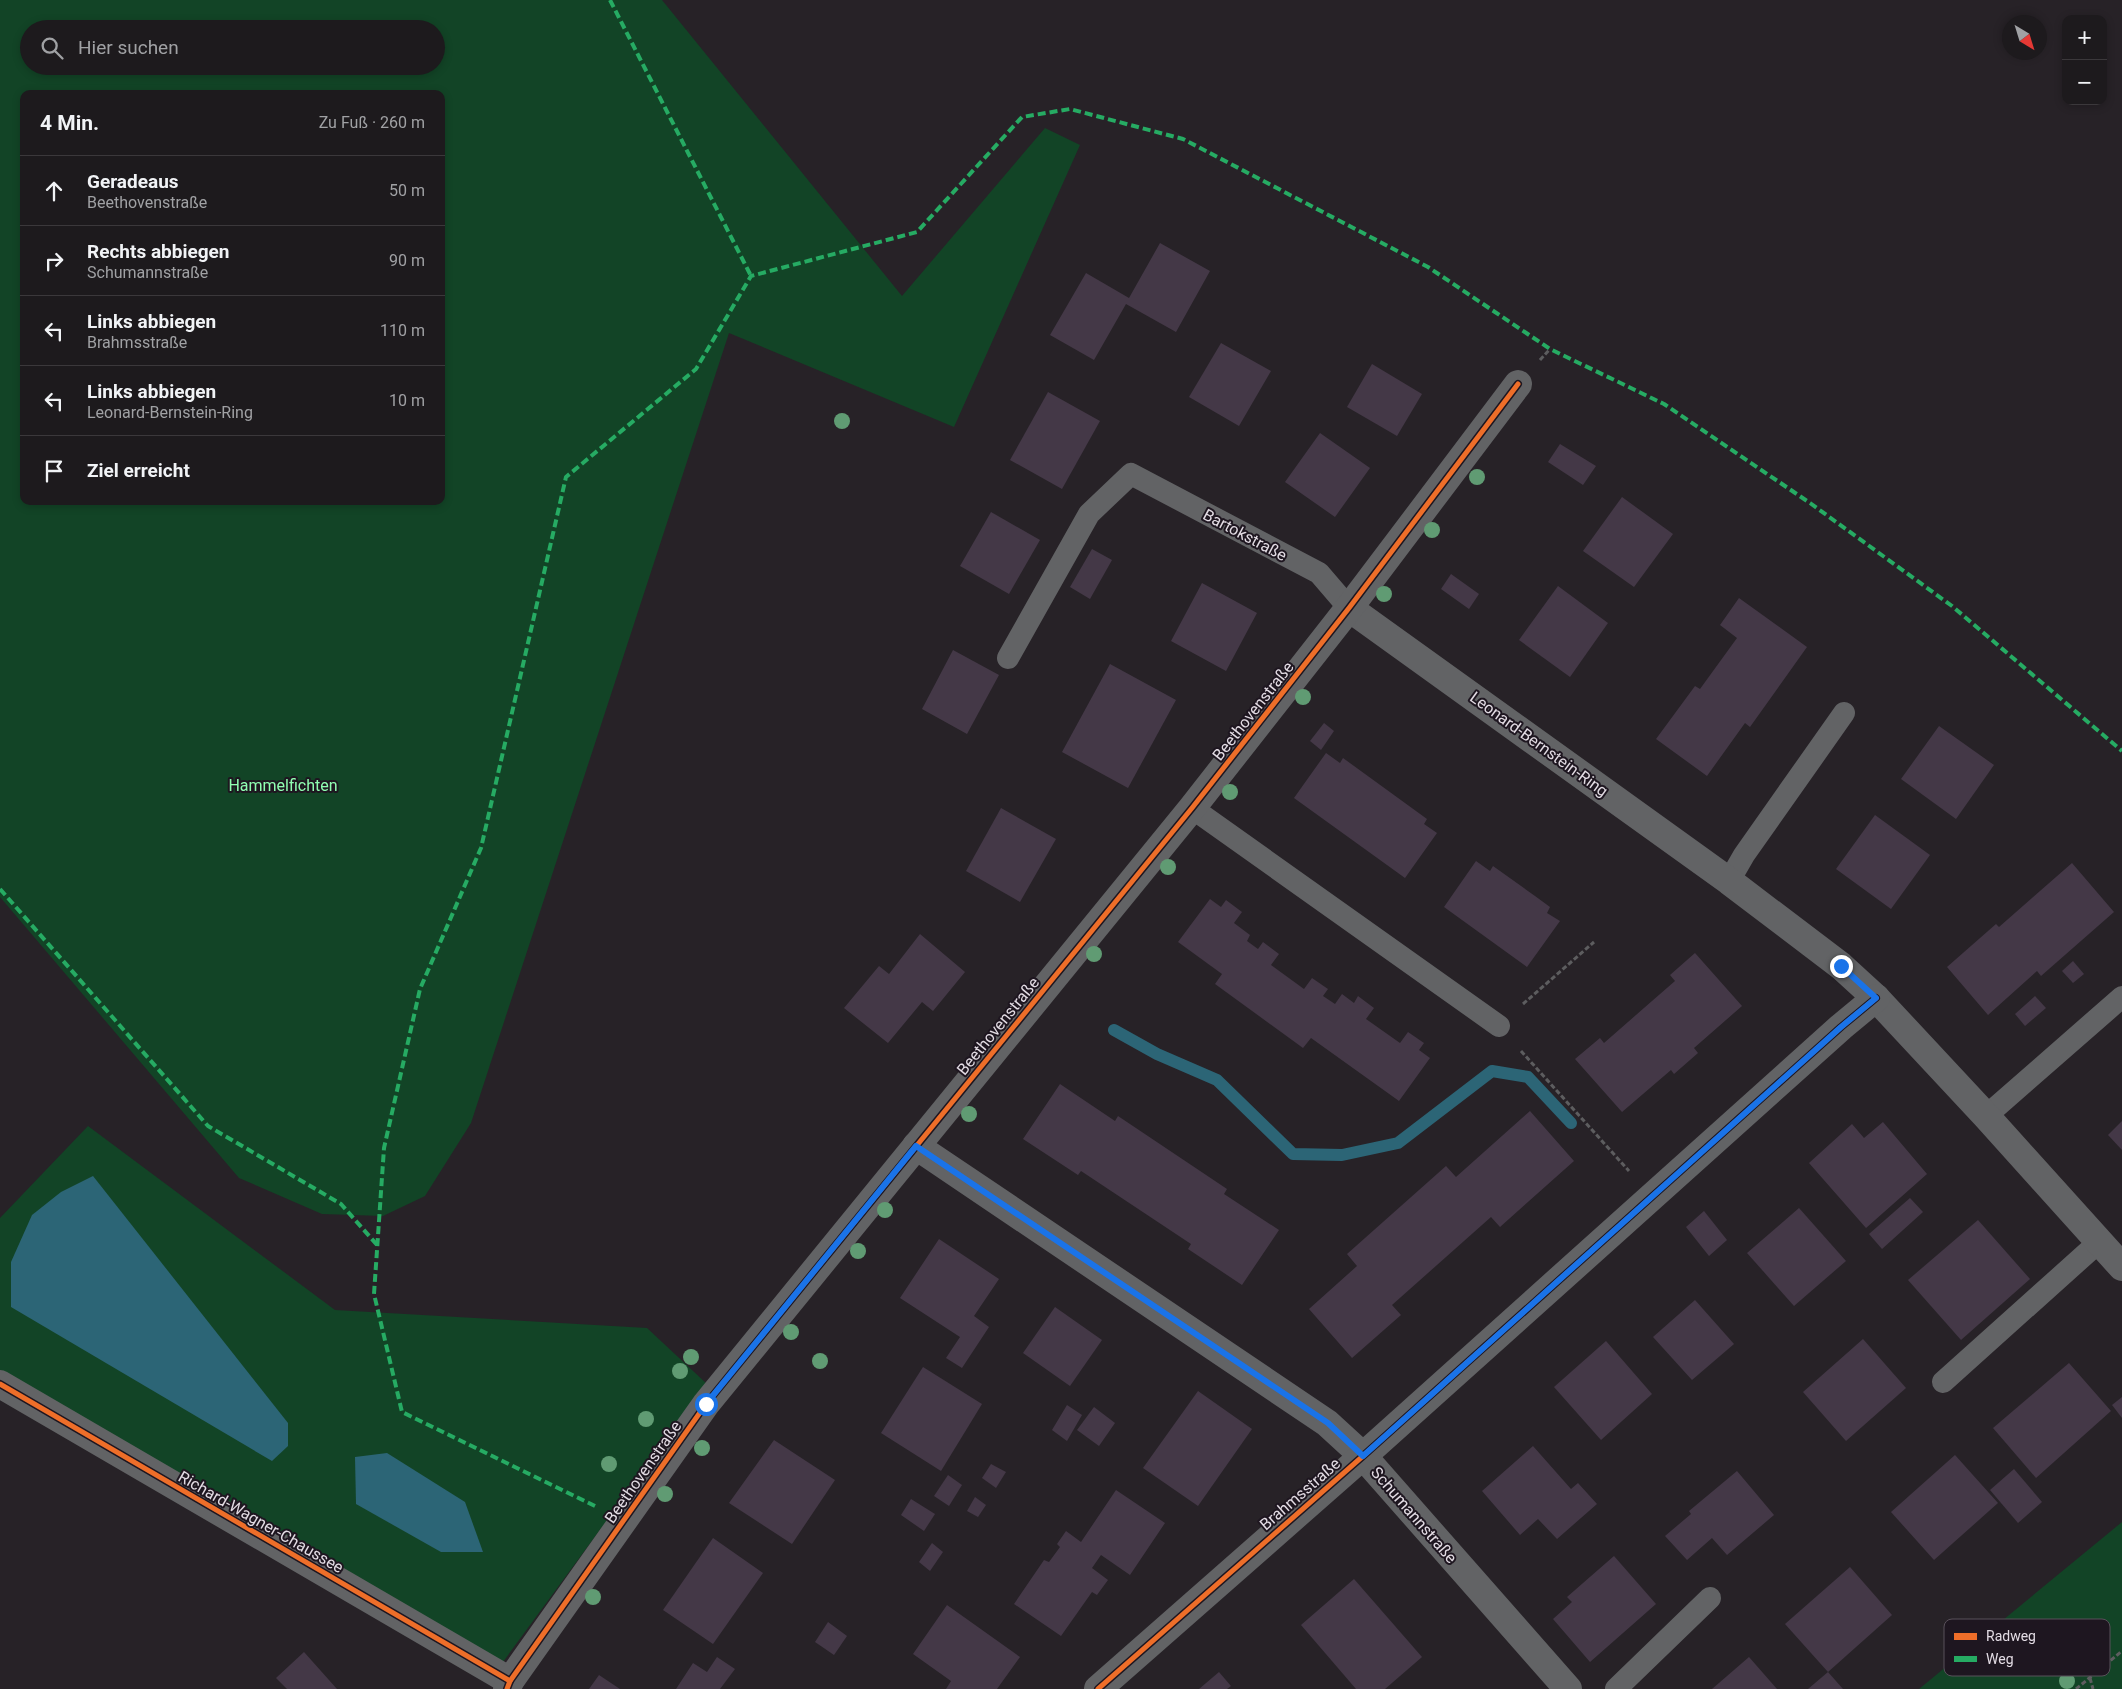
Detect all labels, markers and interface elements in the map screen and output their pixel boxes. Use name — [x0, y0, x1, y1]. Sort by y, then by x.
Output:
north arrow — [2002, 15, 2047, 60]
map controls — [2062, 15, 2107, 105]
button: + — [2062, 15, 2107, 60]
search box — [20, 20, 445, 75]
icon: search — [38, 34, 66, 62]
text: Hier suchen — [78, 36, 179, 59]
button: − — [2062, 60, 2107, 105]
text: 4 Min. — [40, 111, 99, 135]
text: Zu Fuß · 260 m — [319, 113, 425, 132]
text: Geradeaus — [87, 170, 179, 193]
icon: ahead — [40, 177, 68, 205]
text: 50 m — [389, 181, 425, 200]
text: Beethovenstraße — [87, 193, 207, 212]
text: Rechts abbiegen — [87, 240, 229, 263]
icon: right — [40, 247, 68, 275]
text: 90 m — [389, 251, 425, 270]
text: Schumannstraße — [87, 263, 208, 282]
text: Links abbiegen — [87, 310, 216, 333]
icon: left — [40, 317, 68, 345]
text: 110 m — [380, 321, 425, 340]
text: Brahmsstraße — [87, 333, 187, 352]
text: Links abbiegen — [87, 380, 216, 403]
icon: left — [40, 387, 68, 415]
text: 10 m — [389, 391, 425, 410]
text: Leonard-Bernstein-Ring — [87, 403, 253, 422]
icon: arrive — [40, 457, 68, 485]
text: Ziel erreicht — [87, 459, 190, 482]
street label: Bartokstraße — [1200, 505, 1290, 565]
street label: Beethovenstraße — [1208, 658, 1298, 764]
street label: Leonard-Bernstein-Ring — [1466, 688, 1612, 800]
park label: Hammelfichten — [228, 776, 338, 795]
route end — [1830, 955, 1853, 978]
street label: Beethovenstraße — [953, 973, 1043, 1079]
route start — [695, 1393, 718, 1416]
street label: Beethovenstraße — [601, 1417, 685, 1527]
street label: Brahmsstraße — [1256, 1454, 1344, 1534]
street label: Schumannstraße — [1367, 1463, 1461, 1567]
street label: Richard-Wagner-Chaussee — [175, 1467, 347, 1577]
legend — [1944, 1619, 2110, 1676]
text: Radweg — [1986, 1628, 2036, 1644]
text: Weg — [1986, 1651, 2014, 1667]

